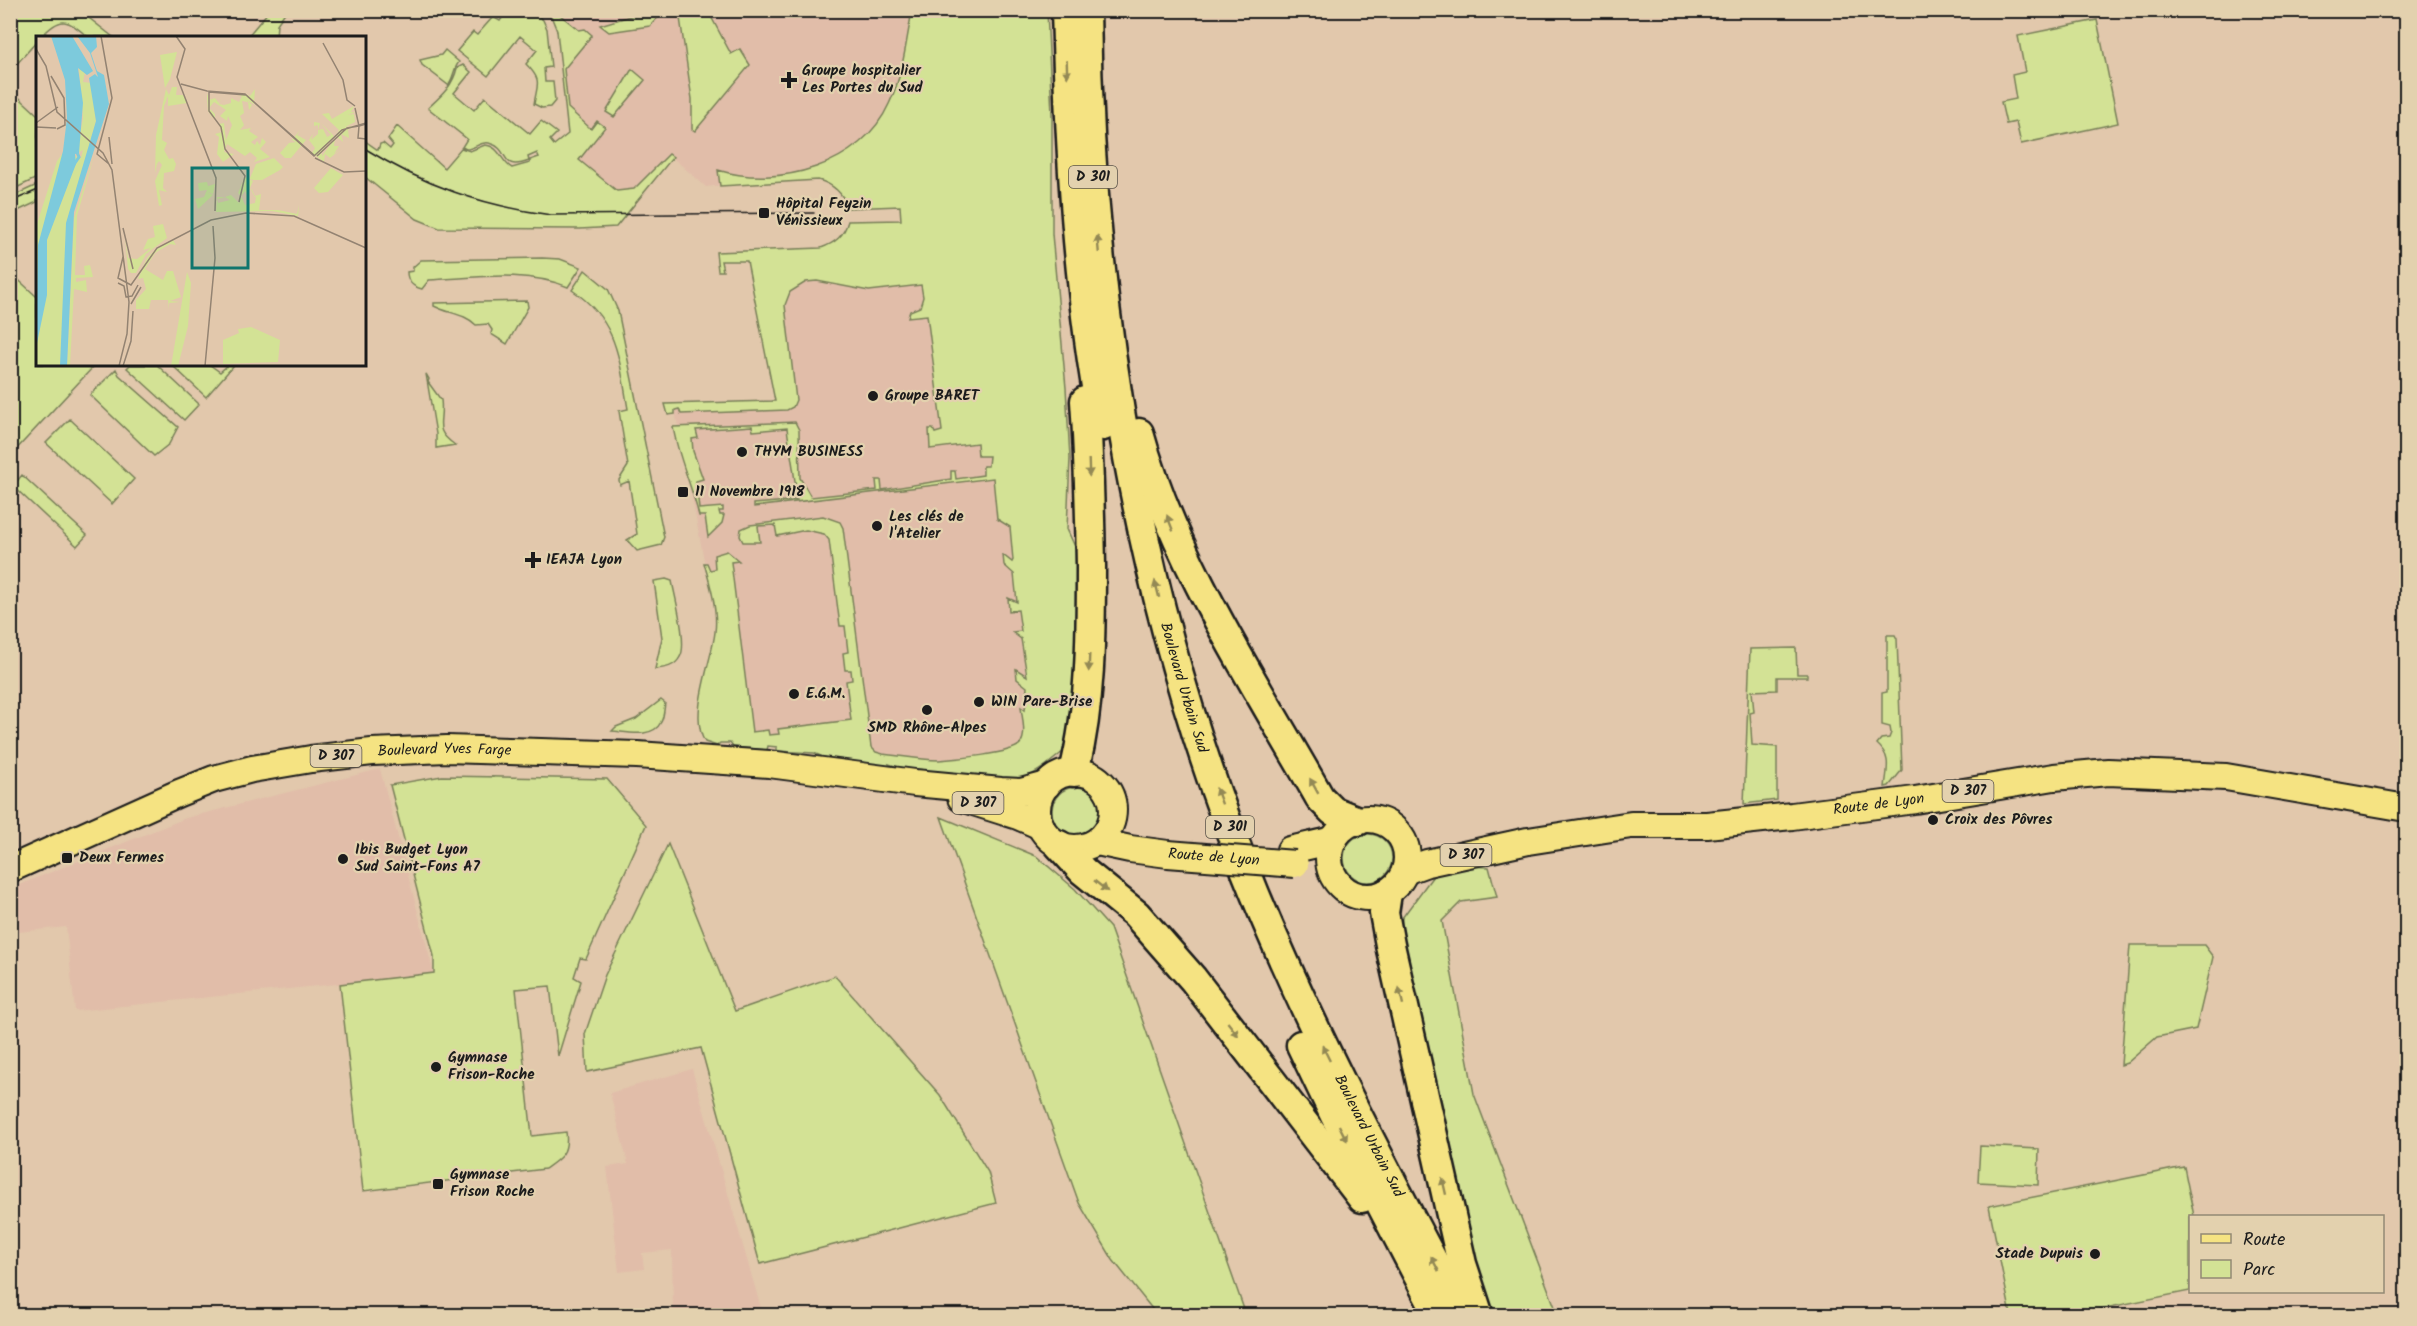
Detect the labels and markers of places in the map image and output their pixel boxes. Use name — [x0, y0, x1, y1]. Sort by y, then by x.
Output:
place label: Groupe hospitalier Les Portes du Sud — [802, 59, 923, 100]
marker: Groupe hospitalier Les Portes du Sud — [780, 71, 798, 89]
place label: Hôpital Feyzin Vénissieux — [776, 192, 871, 233]
marker: Hôpital Feyzin Vénissieux — [757, 206, 771, 220]
place label: Groupe BARET — [885, 384, 981, 408]
marker: Groupe BARET — [866, 389, 880, 403]
place label: THYM BUSINESS — [754, 440, 864, 464]
marker: THYM BUSINESS — [735, 445, 749, 459]
place label: 11 Novembre 1918 — [695, 480, 805, 504]
marker: 11 Novembre 1918 — [676, 485, 690, 499]
place label: Les clés de l'Atelier — [889, 505, 964, 546]
marker: Les clés de l'Atelier — [870, 519, 884, 533]
place label: IEAJA Lyon — [546, 548, 622, 572]
marker: IEAJA Lyon — [524, 551, 542, 569]
place label: E.G.M. — [806, 682, 845, 706]
marker: E.G.M. — [787, 687, 801, 701]
place label: WIN Pare-Brise — [991, 690, 1093, 714]
marker: WIN Pare-Brise — [972, 695, 986, 709]
marker: SMD Rhône-Alpes — [920, 703, 934, 717]
place label: SMD Rhône-Alpes — [867, 716, 987, 740]
place label: Croix des Pôvres — [1945, 808, 2053, 832]
marker: Croix des Pôvres — [1926, 813, 1940, 827]
place label: Ibis Budget Lyon Sud Saint-Fons A7 — [355, 838, 481, 879]
place label: Deux Fermes — [79, 846, 164, 870]
marker: Deux Fermes — [60, 851, 74, 865]
marker: Ibis Budget Lyon Sud Saint-Fons A7 — [336, 852, 350, 866]
place label: Gymnase Frison-Roche — [448, 1046, 535, 1087]
marker: Gymnase Frison-Roche — [429, 1060, 443, 1074]
place label: Gymnase Frison Roche — [450, 1163, 535, 1204]
marker: Gymnase Frison Roche — [431, 1177, 445, 1191]
place label: Stade Dupuis — [1996, 1242, 2083, 1266]
marker: Stade Dupuis — [2088, 1247, 2102, 1261]

